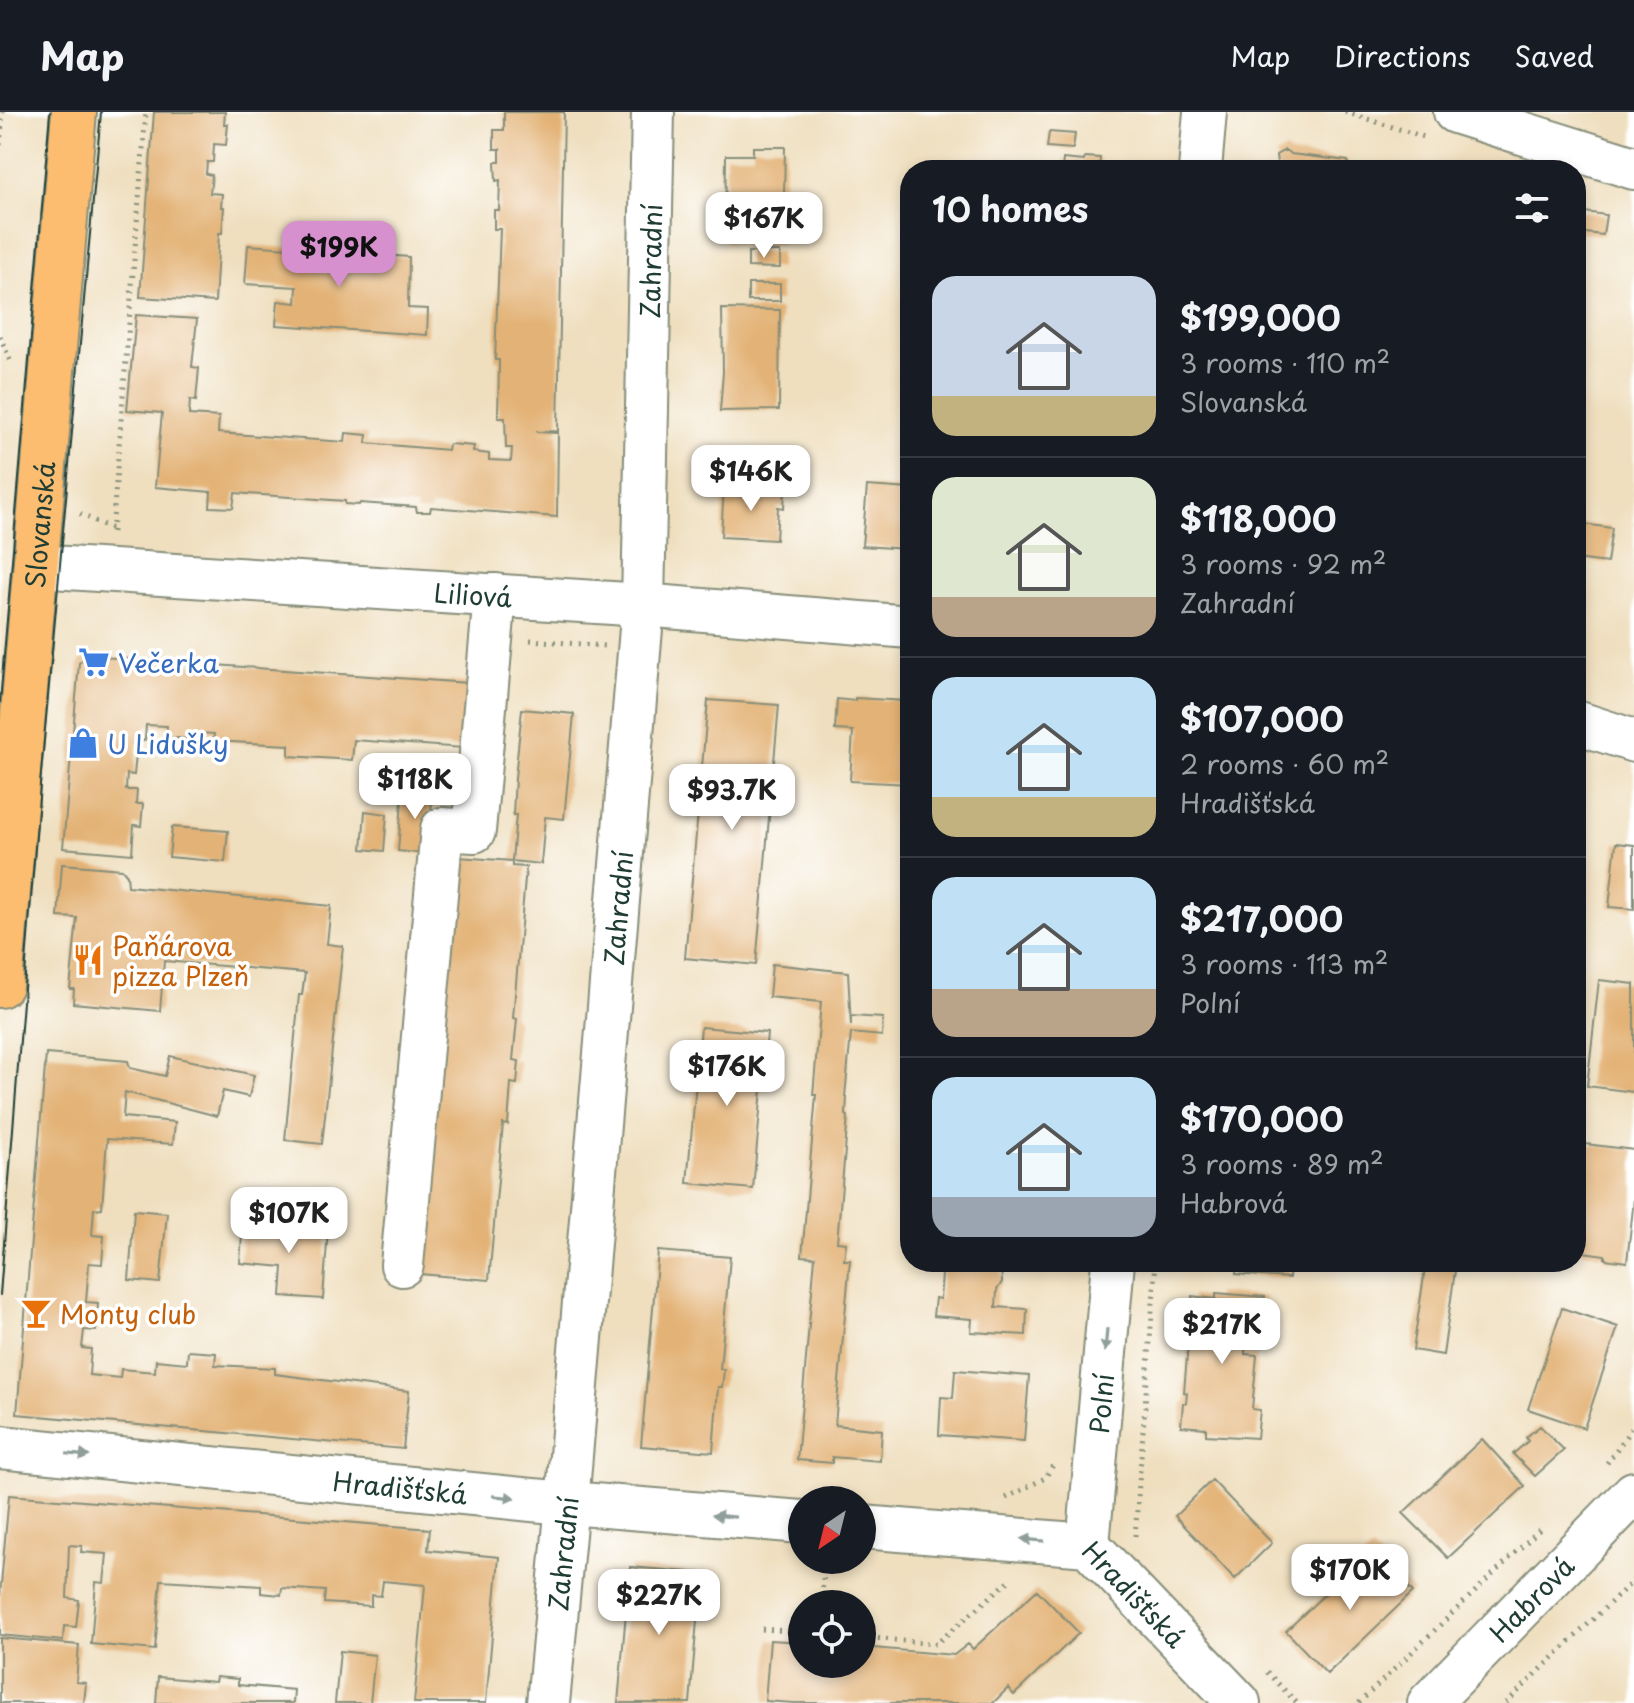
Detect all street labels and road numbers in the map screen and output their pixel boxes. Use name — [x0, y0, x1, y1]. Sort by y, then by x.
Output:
street label: Zahradní — [629, 203, 671, 319]
street label: Slovanská — [14, 459, 64, 590]
street label: Liliová — [433, 572, 514, 616]
street label: Zahradní — [593, 849, 642, 967]
street label: Polní — [1078, 1372, 1123, 1435]
street label: Hradišťská — [331, 1461, 470, 1513]
street label: Zahradní — [537, 1495, 587, 1613]
street label: Hradišťská — [1074, 1531, 1196, 1656]
street label: Habrová — [1480, 1546, 1582, 1651]

